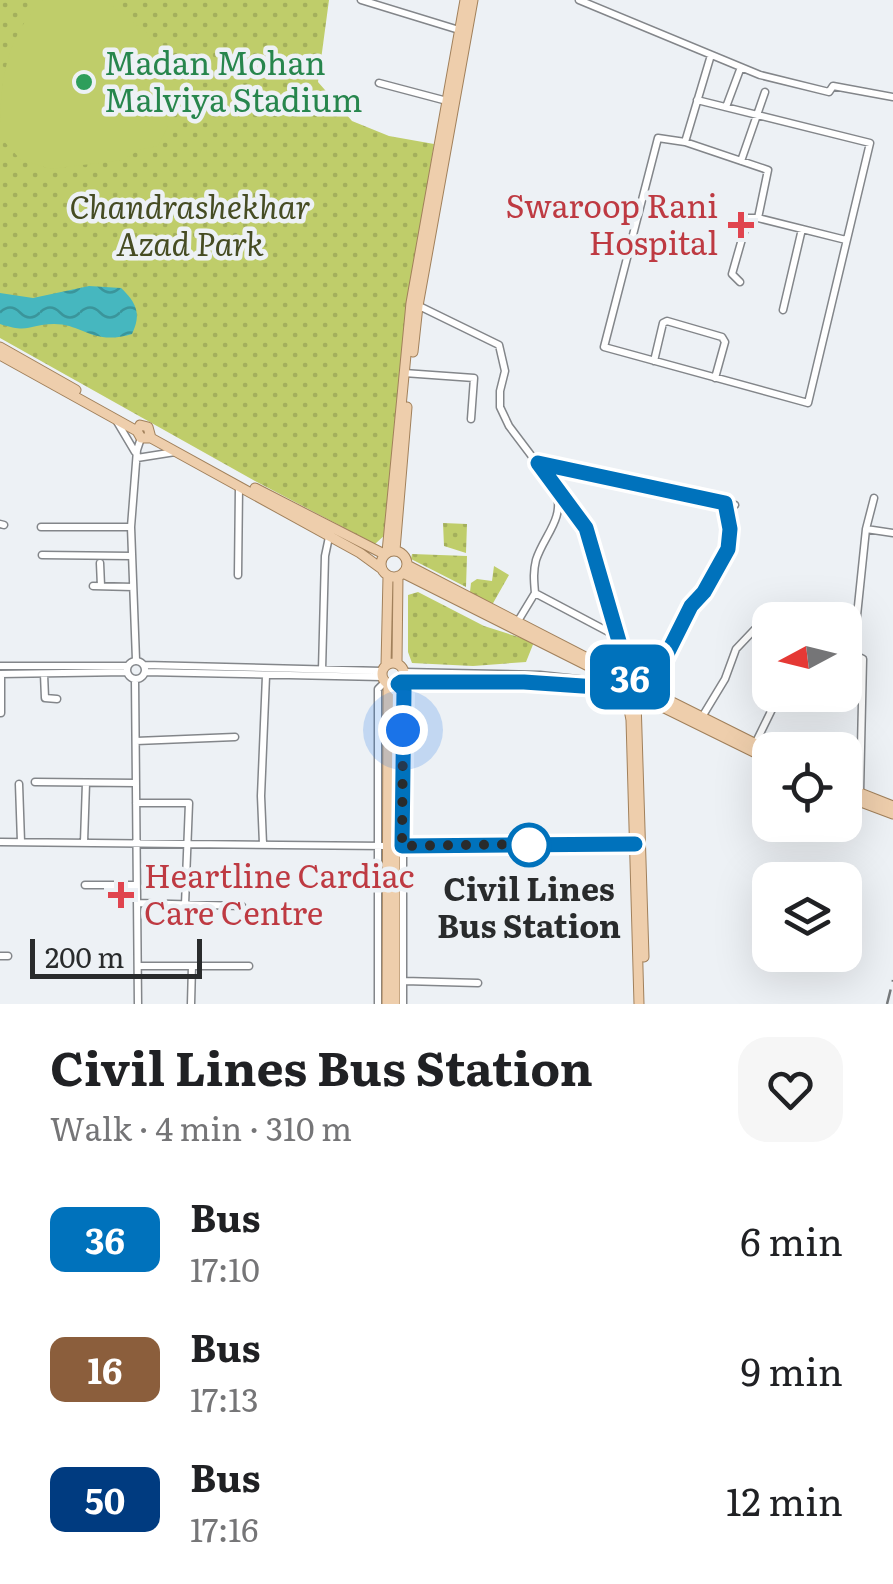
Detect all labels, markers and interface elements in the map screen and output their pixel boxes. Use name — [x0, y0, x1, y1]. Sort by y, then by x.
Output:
place label: Madan Mohan Malviya Stadium — [104, 37, 363, 122]
marker: Madan Mohan Malviya Stadium — [73, 71, 95, 93]
place label: Swaroop Rani Hospital — [505, 180, 718, 265]
park label: Chandrashekhar Azad Park — [69, 181, 311, 266]
marker: Swaroop Rani Hospital — [728, 212, 754, 238]
north arrow — [752, 602, 862, 712]
map controls — [752, 602, 862, 972]
line badge: 36 — [585, 644, 675, 710]
text: 36 — [610, 651, 650, 703]
your location — [378, 705, 428, 755]
button: locate — [752, 732, 862, 842]
marker: Civil Lines Bus Station — [508, 824, 550, 866]
place label: Heartline Cardiac Care Centre — [144, 850, 415, 935]
button: layers — [752, 862, 862, 972]
place label: Civil Lines Bus Station — [437, 863, 621, 948]
marker: Heartline Cardiac Care Centre — [108, 882, 134, 908]
scale bar — [30, 934, 202, 978]
text: 200 m — [45, 935, 124, 977]
text: Civil Lines Bus Station — [50, 1030, 593, 1101]
button: heart — [738, 1037, 843, 1142]
text: Walk · 4 min · 310 m — [50, 1103, 352, 1151]
text: Bus — [190, 1187, 261, 1244]
text: 6 min — [740, 1211, 843, 1268]
text: 36 — [85, 1213, 125, 1265]
text: 17:10 — [190, 1244, 260, 1292]
text: Bus — [190, 1317, 261, 1374]
text: 9 min — [741, 1341, 843, 1398]
text: 16 — [88, 1343, 122, 1395]
text: 17:13 — [190, 1374, 259, 1422]
text: Bus — [190, 1447, 261, 1504]
text: 12 min — [726, 1471, 843, 1528]
text: 50 — [85, 1473, 125, 1525]
text: 17:16 — [190, 1504, 259, 1552]

